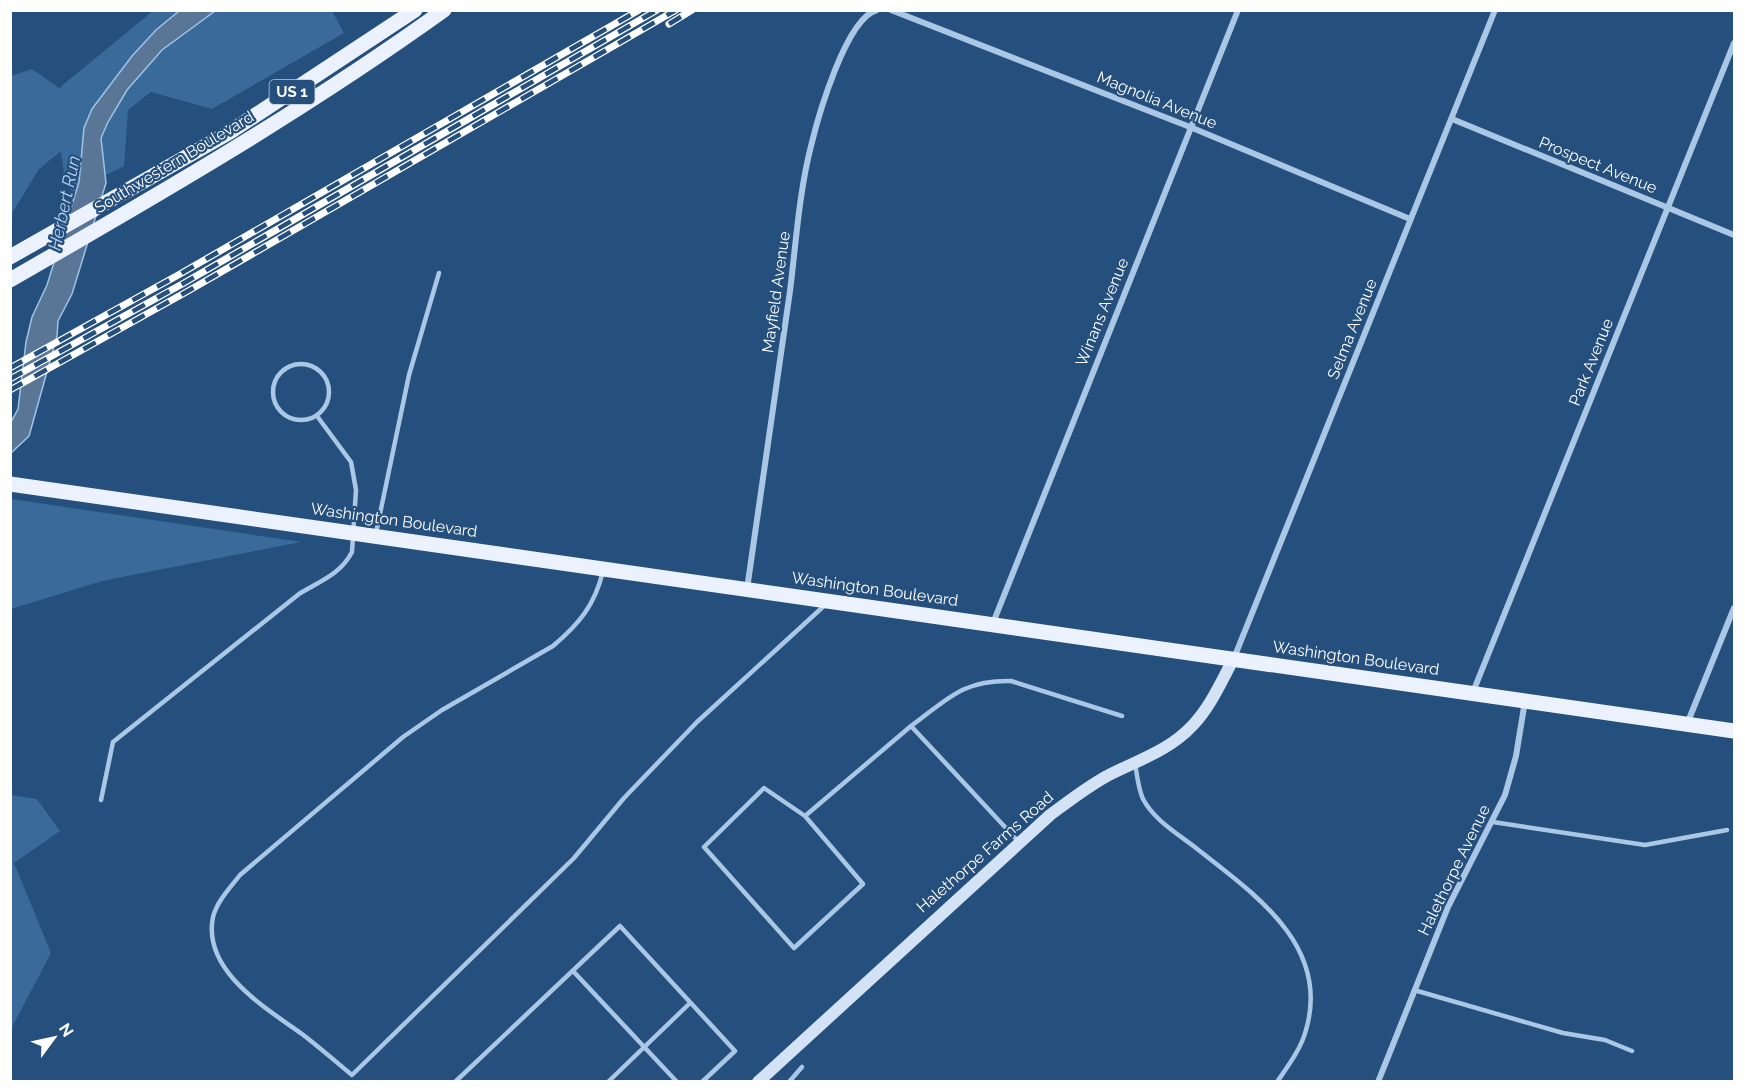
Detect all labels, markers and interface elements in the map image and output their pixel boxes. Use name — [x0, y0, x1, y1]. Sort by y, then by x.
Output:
street label: Magnolia Avenue — [1094, 67, 1220, 133]
road number: US 1 — [270, 80, 314, 104]
street label: Southwestern Boulevard — [91, 107, 257, 217]
street label: Prospect Avenue — [1536, 133, 1660, 197]
water label: Herbert Run — [44, 154, 84, 252]
street label: Mayfield Avenue — [758, 230, 794, 354]
street label: Winans Avenue — [1072, 255, 1132, 369]
street label: Selma Avenue — [1323, 276, 1381, 382]
street label: Park Avenue — [1565, 316, 1617, 408]
street label: Washington Boulevard — [309, 499, 479, 541]
street label: Washington Boulevard — [790, 568, 960, 610]
street label: Washington Boulevard — [1271, 637, 1441, 679]
street label: Halethorpe Farms Road — [913, 787, 1057, 917]
street label: Halethorpe Avenue — [1414, 802, 1494, 938]
north arrow — [24, 1008, 84, 1068]
text: N — [55, 1020, 77, 1040]

